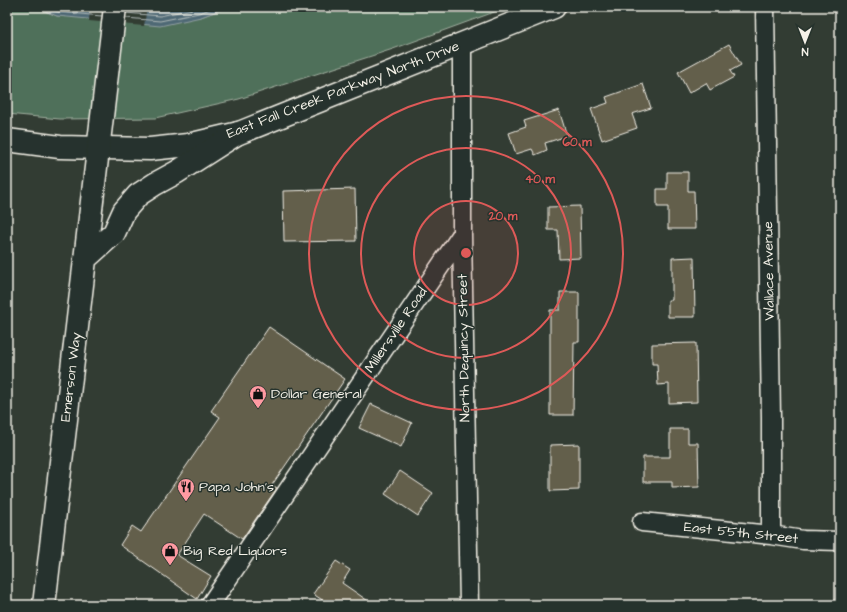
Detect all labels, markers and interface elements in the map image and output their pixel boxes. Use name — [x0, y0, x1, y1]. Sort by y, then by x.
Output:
north arrow — [785, 22, 825, 62]
street label: East Fall Creek Parkway North Drive — [224, 36, 463, 144]
text: N — [801, 44, 808, 59]
text: 60 m — [562, 134, 592, 151]
text: 40 m — [525, 171, 556, 188]
text: 20 m — [488, 208, 518, 225]
street label: Wallace Avenue — [758, 221, 780, 321]
centre of rings — [459, 246, 473, 260]
street label: North Dequincy Street — [453, 274, 475, 422]
street label: Millersville Road — [360, 283, 432, 377]
street label: Emerson Way — [56, 331, 86, 423]
shop icon: Dollar General — [248, 384, 268, 409]
place label: Dollar General — [271, 384, 362, 404]
restaurant icon: Papa John's — [176, 477, 196, 502]
place label: Papa John's — [199, 477, 274, 497]
street label: East 55th Street — [683, 517, 800, 549]
shop icon: Big Red Liquors — [160, 541, 180, 566]
place label: Big Red Liquors — [183, 541, 287, 561]

